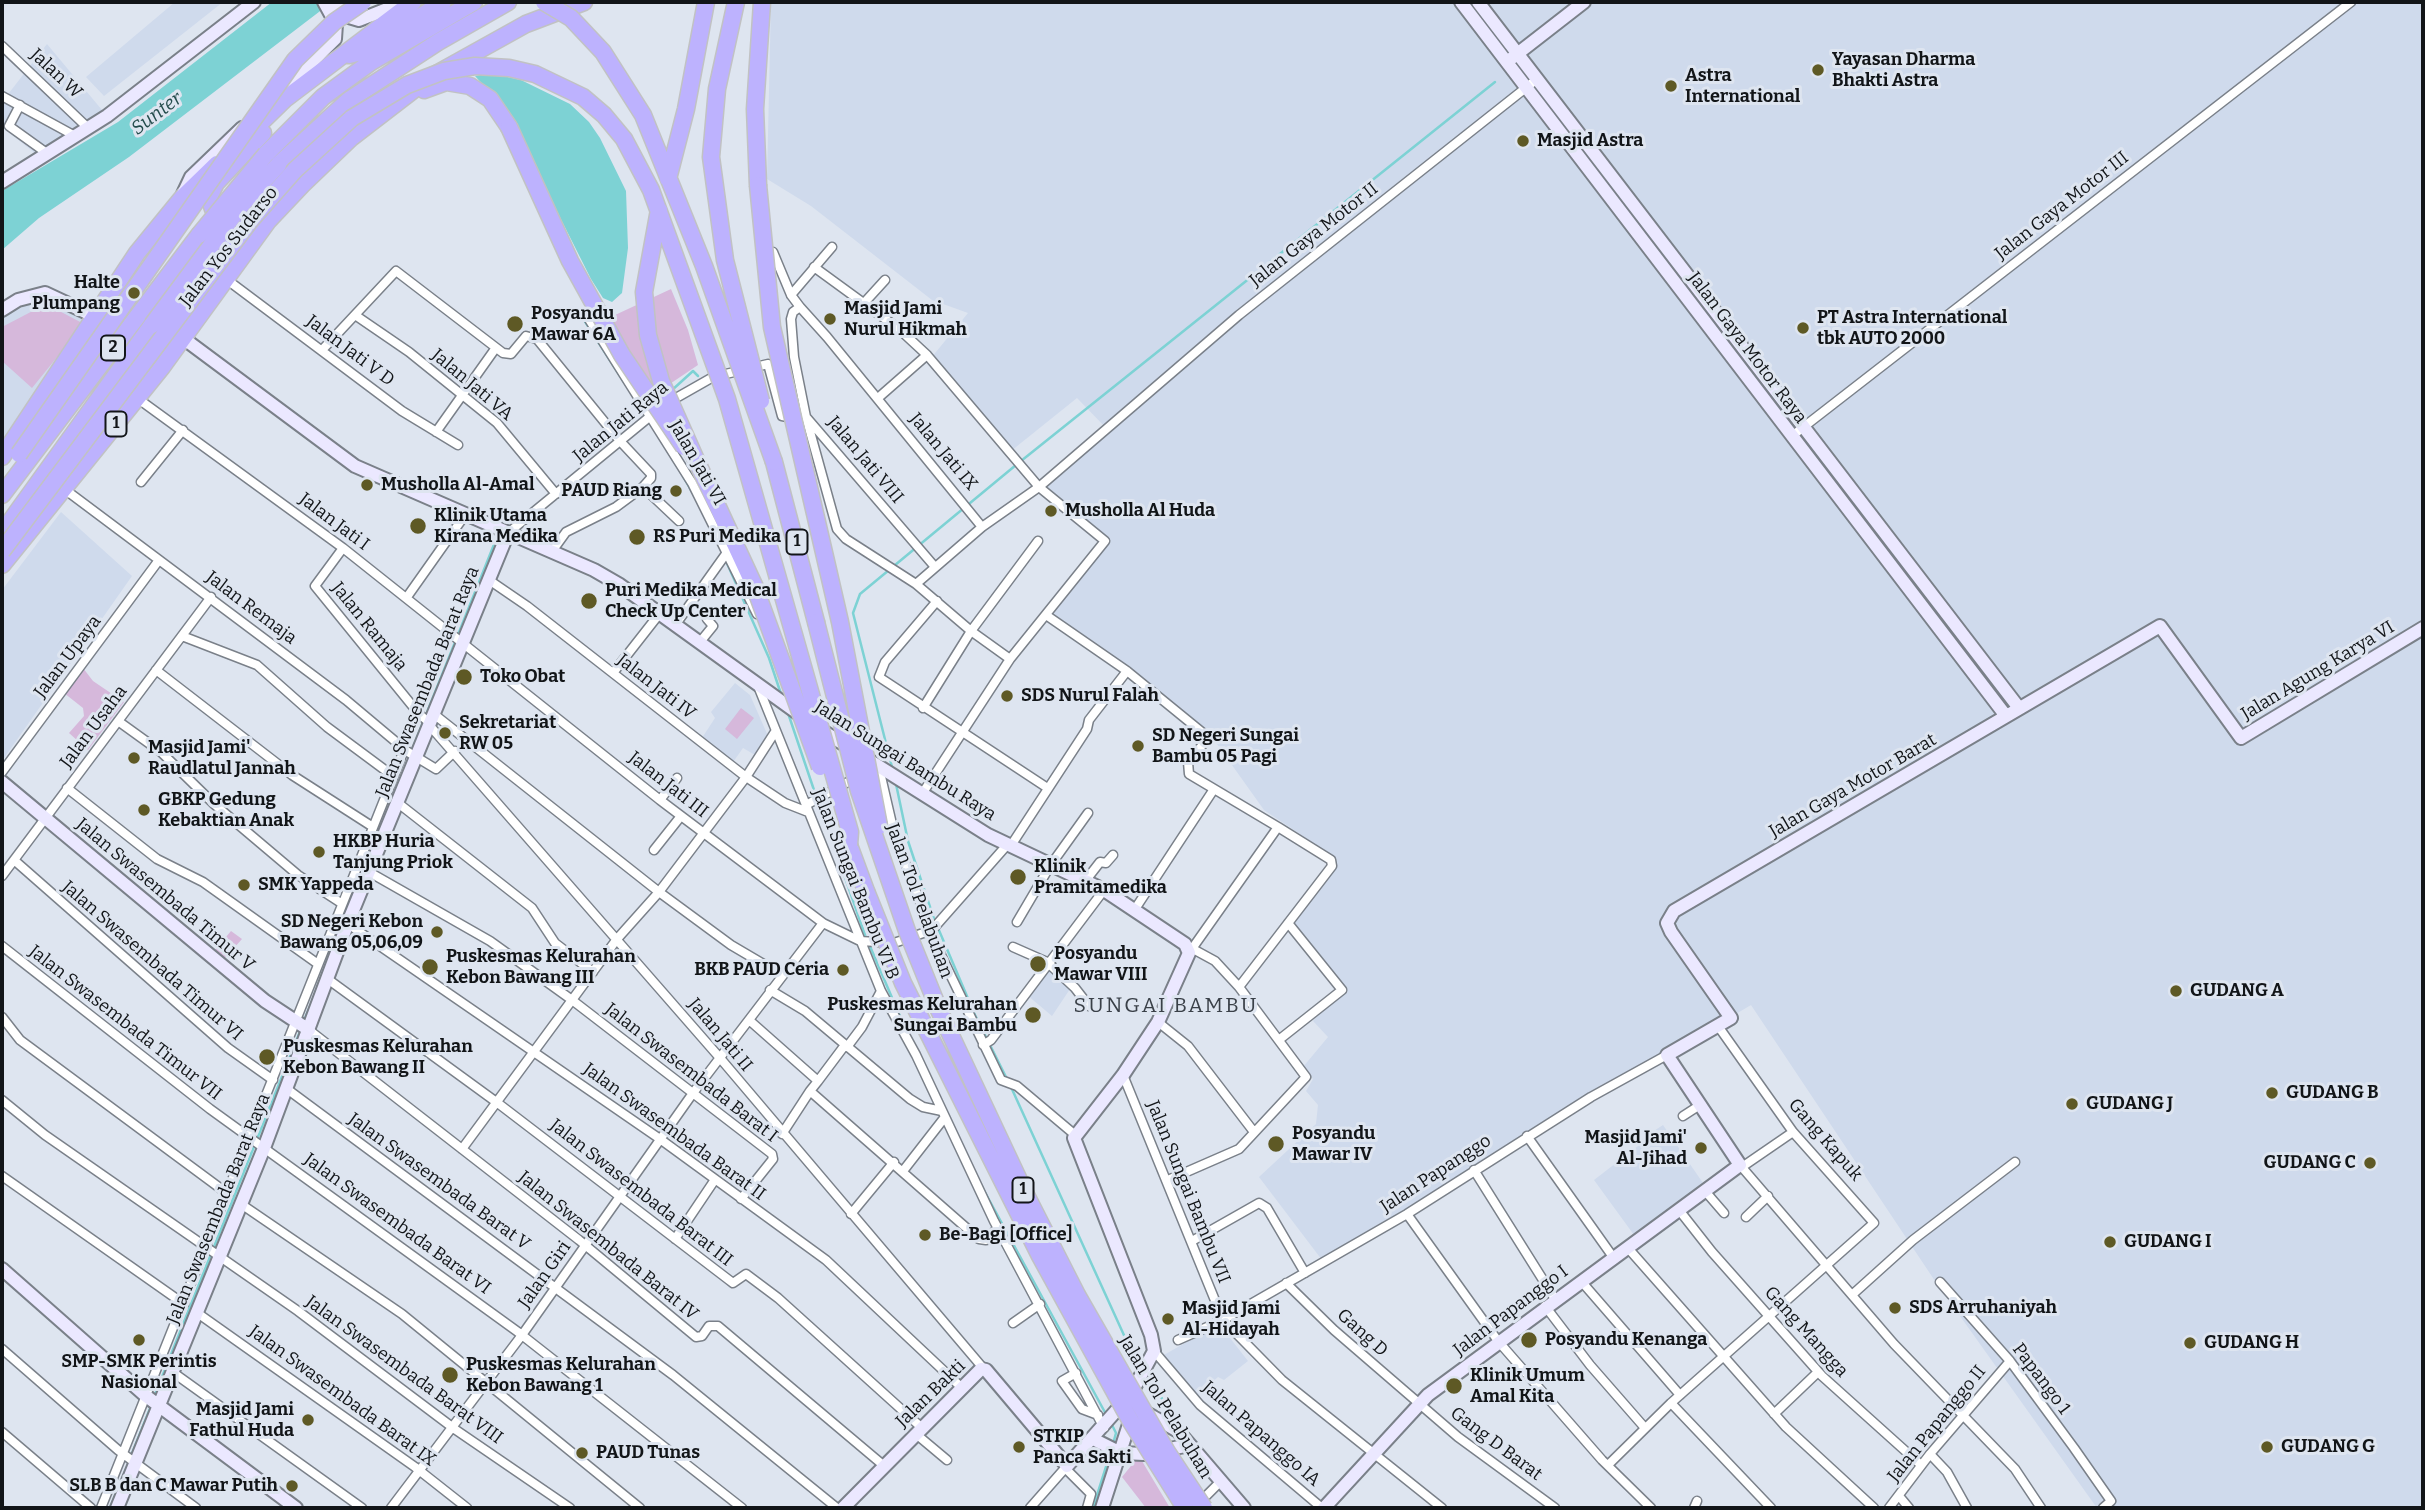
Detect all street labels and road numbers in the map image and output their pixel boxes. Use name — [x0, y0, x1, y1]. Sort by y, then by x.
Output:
street label: Jalan W — [25, 44, 87, 104]
street label: Jalan Gaya Motor III — [1991, 147, 2133, 265]
street label: Jalan Gaya Motor II — [1245, 178, 1383, 292]
street label: Jalan Yos Sudarso — [175, 183, 283, 311]
street label: Jalan Gaya Motor Raya — [1683, 268, 1811, 428]
street label: Jalan Jati V D — [302, 311, 398, 391]
road number: 2 — [101, 336, 125, 360]
street label: Jalan Jati VA — [427, 345, 517, 425]
street label: Jalan Jati Raya — [569, 377, 673, 467]
street label: Jalan Jati IX — [904, 409, 982, 495]
road number: 1 — [106, 412, 127, 436]
street label: Jalan Jati VIII — [822, 412, 908, 508]
street label: Jalan Jati VI — [664, 417, 730, 509]
street label: Jalan Jati I — [295, 489, 373, 555]
road number: 1 — [786, 530, 808, 554]
street label: Jalan Swasembada Barat Raya — [372, 563, 484, 801]
street label: Jalan Remaja — [201, 567, 301, 649]
street label: Jalan Ramaja — [327, 578, 411, 676]
street label: Jalan Upaya — [30, 611, 106, 703]
street label: Jalan Agung Karya VI — [2238, 617, 2398, 725]
street label: Jalan Jati IV — [612, 649, 700, 725]
street label: Jalan Usaha — [56, 681, 132, 773]
street label: Jalan Sungai Bambu Raya — [810, 696, 1000, 826]
street label: Jalan Gaya Motor Barat — [1766, 729, 1940, 843]
street label: Jalan Jati III — [624, 747, 712, 823]
street label: Jalan Sungai Bambu VI B — [807, 785, 903, 983]
street label: Jalan Swasembada Timur V — [71, 814, 259, 976]
street label: Jalan Tol Pelabuhan — [881, 821, 957, 981]
street label: Jalan Swasembada Timur VI — [57, 877, 247, 1045]
street label: Jalan Swasembada Timur VII — [24, 941, 226, 1105]
street label: Jalan Jati II — [683, 994, 757, 1076]
street label: Jalan Swasembada Barat I — [600, 999, 782, 1147]
street label: Jalan Swasembada Barat II — [579, 1059, 769, 1205]
street label: Jalan Swasembada Barat Raya — [163, 1090, 275, 1328]
street label: Gang Kapuk — [1783, 1094, 1867, 1186]
street label: Jalan Sungai Bambu VII — [1141, 1098, 1235, 1286]
street label: Jalan Swasembada Barat V — [344, 1109, 534, 1255]
street label: Jalan Swasembada Barat III — [545, 1115, 737, 1271]
street label: Jalan Papanggo — [1377, 1130, 1495, 1218]
street label: Jalan Swasembada Barat VI — [299, 1149, 495, 1299]
street label: Jalan Swasembada Barat IV — [513, 1167, 703, 1325]
road number: 1 — [1012, 1178, 1034, 1202]
street label: Jalan Giri — [514, 1237, 576, 1313]
street label: Jalan Papanggo I — [1450, 1261, 1572, 1361]
street label: Gang Mangga — [1760, 1282, 1852, 1382]
street label: Jalan Swasembada Barat VIII — [301, 1291, 507, 1449]
street label: Gang D — [1332, 1305, 1392, 1361]
street label: Jalan Swasembada Barat IX — [244, 1321, 440, 1471]
street label: Jalan Tol Pelabuhan — [1114, 1332, 1216, 1482]
street label: Papango 1 — [2007, 1339, 2075, 1419]
street label: Jalan Bakti — [892, 1356, 970, 1432]
street label: Jalan Papanggo II — [1883, 1361, 1991, 1487]
street label: Jalan Papanggo IA — [1197, 1377, 1325, 1491]
street label: Gang D Barat — [1446, 1402, 1546, 1486]

